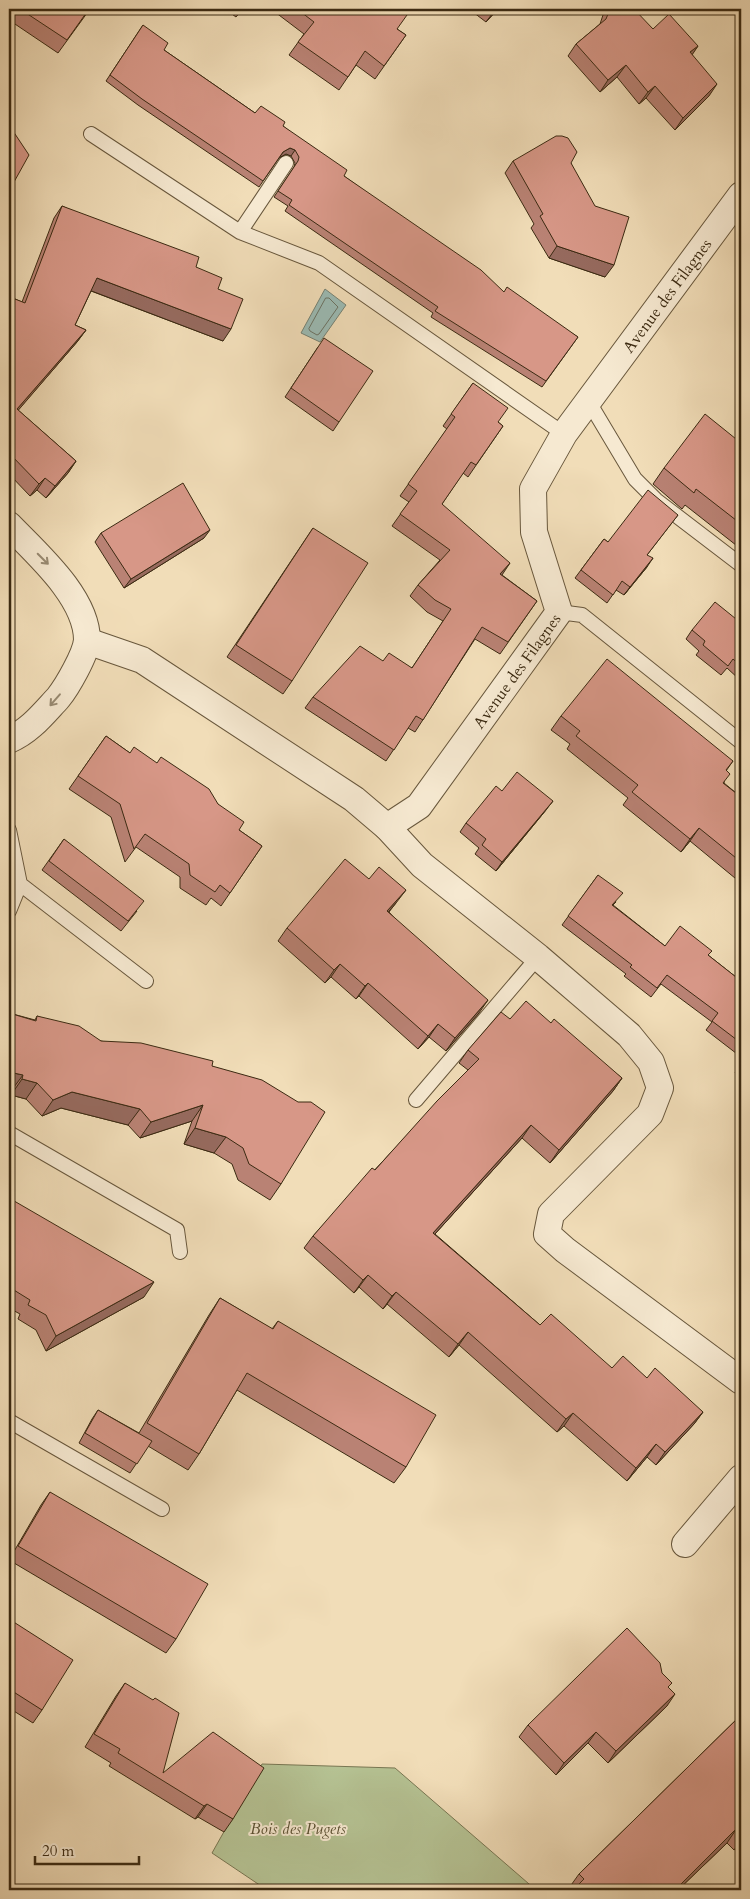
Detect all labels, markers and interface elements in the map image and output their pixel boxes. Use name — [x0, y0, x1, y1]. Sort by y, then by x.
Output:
street label: Avenue des Filagnes — [618, 234, 717, 358]
one-way arrow — [37, 553, 49, 565]
street label: Avenue des Filagnes — [468, 609, 566, 733]
one-way arrow — [49, 694, 61, 707]
park label: Bois des Pugets — [250, 1818, 347, 1840]
scale bar — [35, 1834, 139, 1866]
text: 20 m — [42, 1841, 74, 1861]

